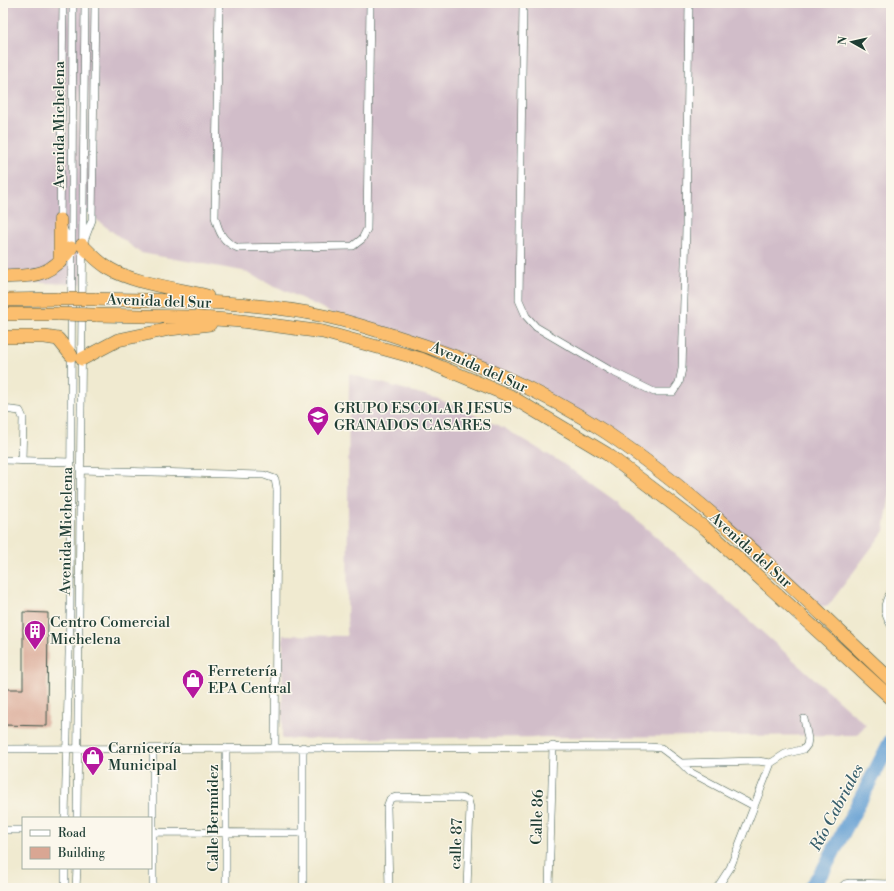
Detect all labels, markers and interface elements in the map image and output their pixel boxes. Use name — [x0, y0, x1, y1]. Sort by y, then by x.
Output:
north arrow — [832, 22, 872, 62]
text: N — [836, 35, 851, 46]
street label: Avenida Michelena — [50, 61, 69, 190]
street label: Avenida del Sur — [105, 290, 212, 313]
street label: Avenida del Sur — [426, 337, 531, 398]
place label: GRUPO ESCOLAR JESUS GRANADOS CASARES — [334, 399, 512, 435]
school or university icon: GRUPO ESCOLAR JESUS GRANADOS CASARES — [305, 404, 331, 437]
street label: Avenida Michelena — [56, 466, 77, 596]
street label: Avenida del Sur — [705, 508, 796, 593]
place label: Centro Comercial Michelena — [50, 613, 171, 649]
building icon: Centro Comercial Michelena — [22, 618, 48, 651]
place label: Ferretería EPA Central — [208, 662, 292, 698]
shop icon: Ferretería EPA Central — [180, 667, 206, 700]
place label: Carnicería Municipal — [108, 739, 181, 775]
shop icon: Carnicería Municipal — [80, 744, 106, 777]
water label: Río Cabriales — [805, 761, 868, 855]
street label: Calle Bermúdez — [204, 764, 223, 872]
street label: Calle 86 — [527, 789, 548, 845]
legend — [22, 817, 152, 869]
street label: calle 87 — [446, 818, 467, 870]
text: Road — [58, 826, 86, 841]
text: Building — [57, 846, 106, 861]

